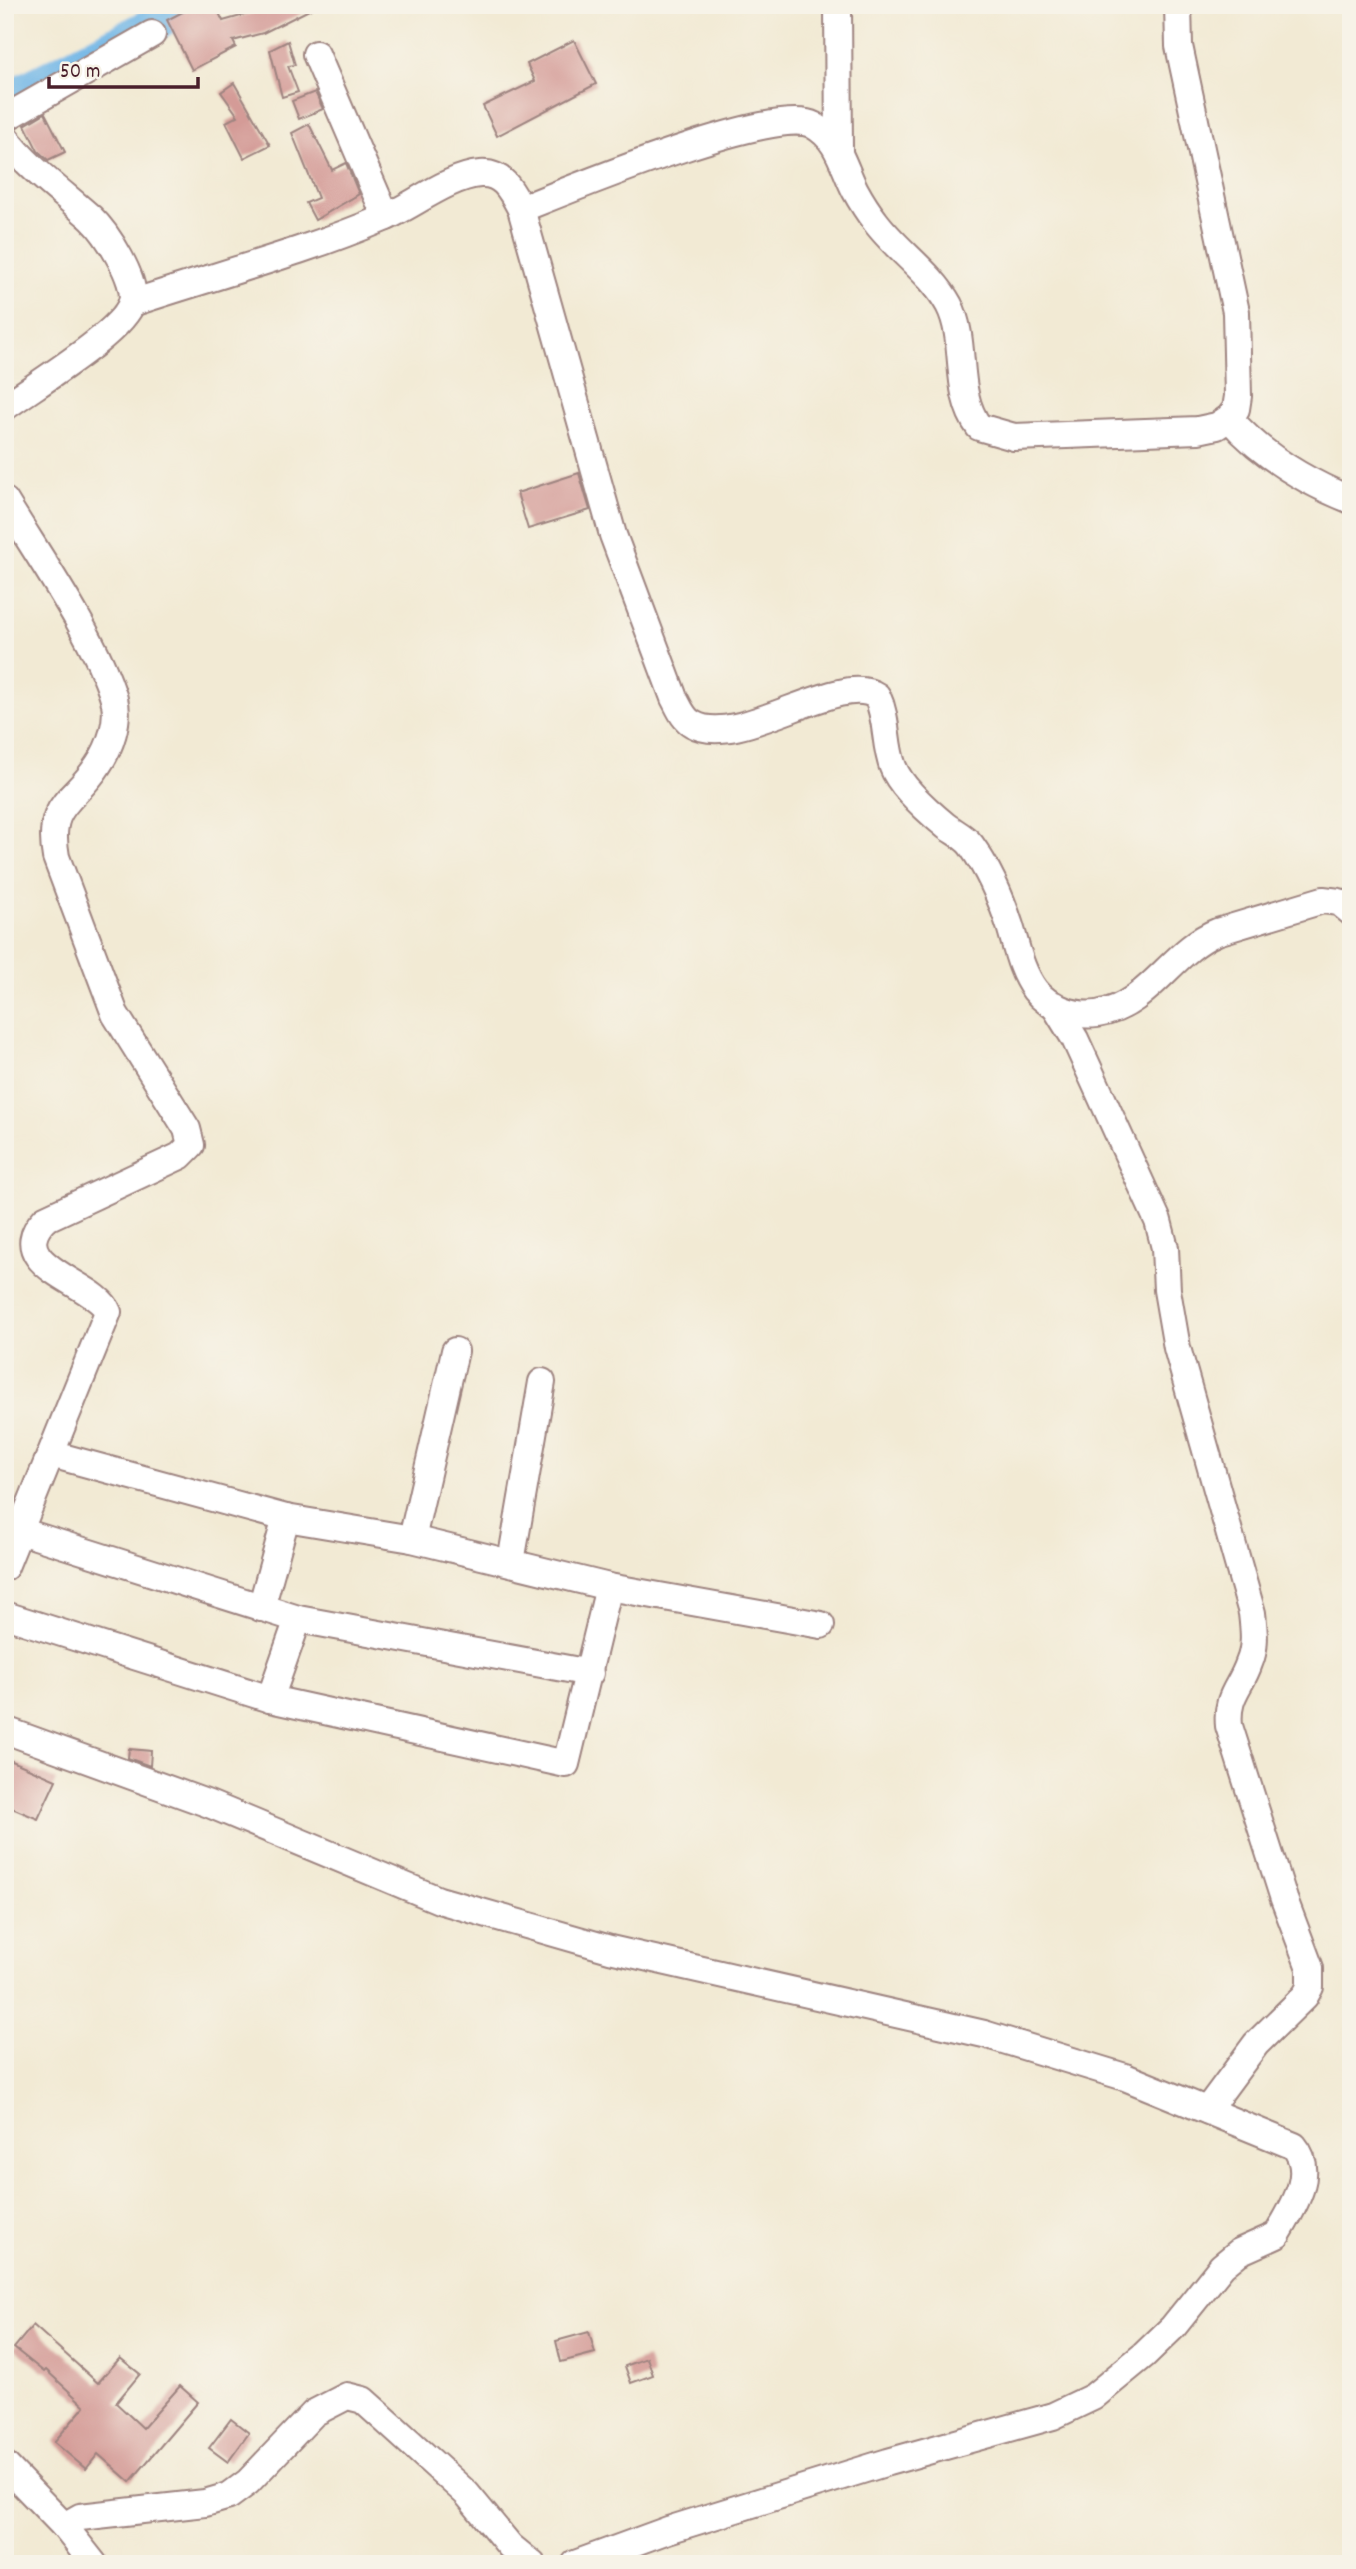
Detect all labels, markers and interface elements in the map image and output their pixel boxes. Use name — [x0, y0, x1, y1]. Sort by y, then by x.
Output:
scale bar — [49, 46, 198, 90]
text: 50 m — [60, 58, 100, 88]

